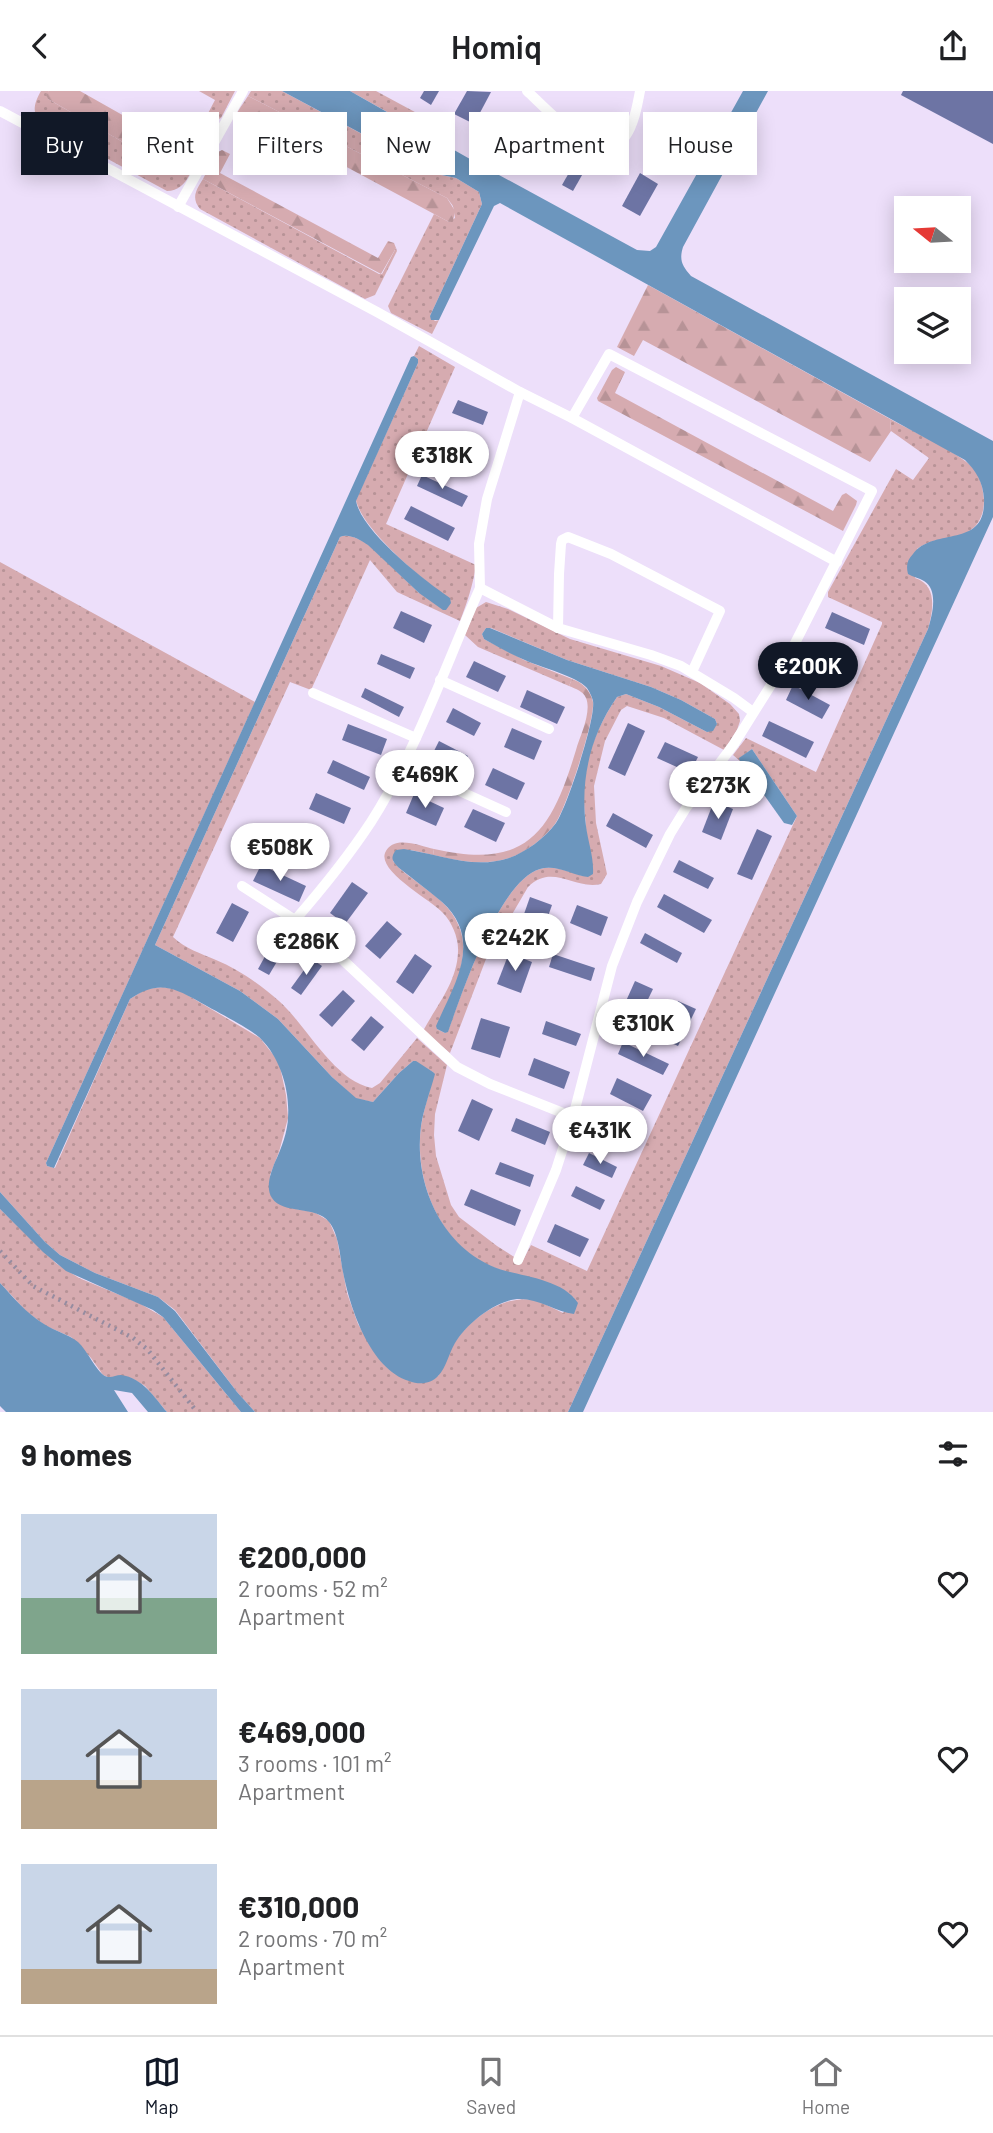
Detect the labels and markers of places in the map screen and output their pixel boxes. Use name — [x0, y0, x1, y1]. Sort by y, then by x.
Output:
pin: €318K — [393, 431, 491, 491]
pin: €200K — [759, 643, 857, 702]
pin: €469K — [376, 751, 474, 810]
pin: €273K — [669, 761, 767, 821]
pin: €508K — [231, 823, 329, 883]
pin: €242K — [466, 913, 564, 973]
pin: €286K — [257, 917, 355, 977]
pin: €310K — [594, 999, 692, 1059]
pin: €431K — [551, 1107, 649, 1166]

